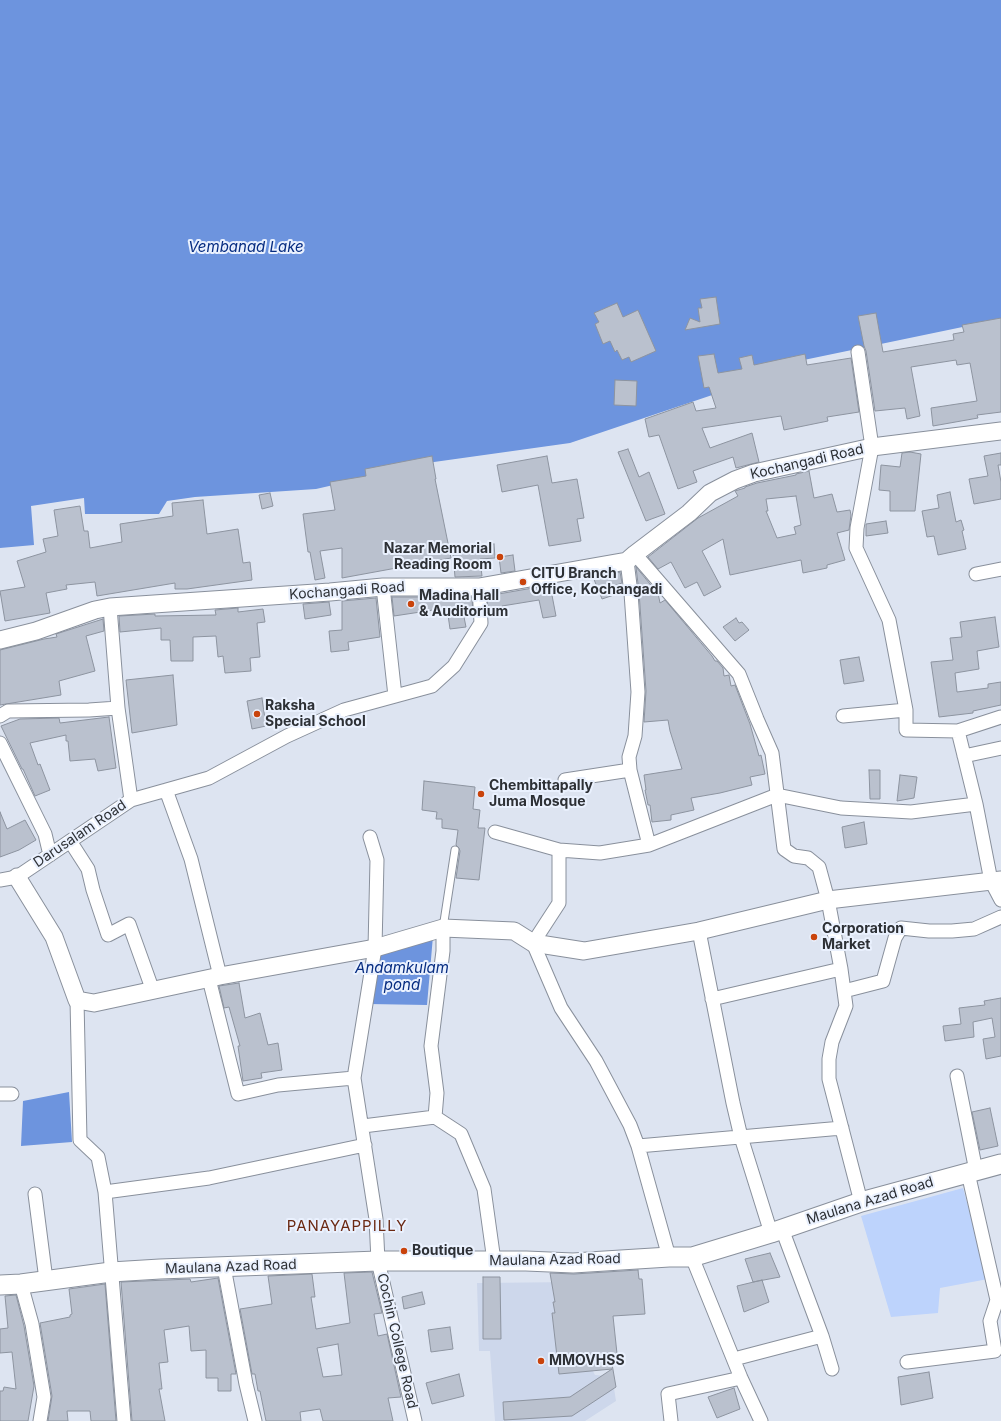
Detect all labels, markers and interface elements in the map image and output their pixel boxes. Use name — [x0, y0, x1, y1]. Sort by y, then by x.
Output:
water label: Vembanad Lake — [188, 238, 304, 256]
street label: Kochangadi Road — [749, 441, 865, 483]
place label: Nazar Memorial Reading Room — [384, 541, 492, 574]
marker: Nazar Memorial Reading Room — [495, 552, 505, 562]
place label: CITU Branch Office, Kochangadi — [531, 566, 662, 598]
marker: CITU Branch Office, Kochangadi — [518, 577, 528, 587]
street label: Kochangadi Road — [289, 579, 405, 603]
place label: Madina Hall & Auditorium — [419, 588, 508, 620]
marker: Madina Hall & Auditorium — [406, 599, 416, 609]
place label: Raksha Special School — [265, 698, 366, 730]
marker: Raksha Special School — [252, 709, 262, 719]
place label: Chembittapally Juma Mosque — [489, 778, 593, 810]
marker: Chembittapally Juma Mosque — [476, 789, 486, 799]
street label: Darusalam Road — [31, 797, 129, 871]
place label: Corporation Market — [822, 921, 904, 954]
marker: Corporation Market — [809, 932, 819, 942]
water label: Andamkulam pond — [355, 959, 449, 994]
street label: Maulana Azad Road — [805, 1174, 935, 1228]
district label: PANAYAPPILLY — [287, 1217, 407, 1235]
place label: Boutique — [412, 1243, 473, 1259]
marker: Boutique — [399, 1246, 409, 1256]
street label: Maulana Azad Road — [489, 1250, 621, 1270]
street label: Maulana Azad Road — [165, 1256, 297, 1278]
street label: Cochin College Road — [373, 1272, 421, 1410]
place label: MMOVHSS — [549, 1353, 625, 1369]
marker: MMOVHSS — [536, 1356, 546, 1366]

